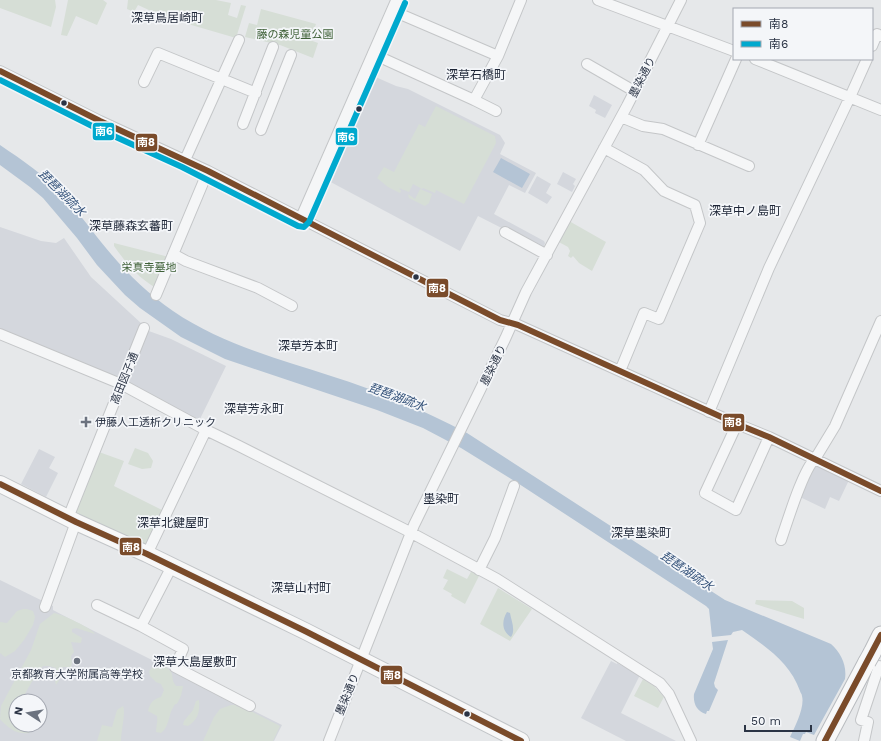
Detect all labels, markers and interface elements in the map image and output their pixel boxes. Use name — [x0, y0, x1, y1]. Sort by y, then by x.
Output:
legend — [733, 8, 873, 60]
district label: 深草鳥居崎町 — [131, 11, 203, 25]
text: 南8 — [769, 17, 788, 31]
park label: 藤の森児童公園 — [257, 28, 334, 41]
text: 南6 — [769, 37, 788, 51]
street label: 墨染通り — [627, 55, 658, 100]
district label: 深草石橋町 — [446, 68, 506, 82]
unlabelled marker — [59, 98, 69, 108]
unlabelled marker — [354, 104, 364, 114]
line badge: 南6 — [92, 122, 115, 141]
text: 南6 — [95, 125, 113, 138]
line badge: 南6 — [335, 127, 358, 146]
text: 南6 — [337, 131, 355, 144]
line badge: 南8 — [135, 133, 158, 152]
text: 南8 — [137, 136, 155, 149]
water label: 琵琶湖疏水 — [36, 167, 90, 221]
district label: 深草中ノ島町 — [709, 204, 781, 218]
district label: 深草藤森玄蕃町 — [89, 219, 173, 233]
park label: 栄真寺墓地 — [122, 261, 177, 274]
unlabelled marker — [411, 272, 421, 282]
line badge: 南8 — [426, 278, 449, 298]
text: 南8 — [428, 282, 446, 295]
district label: 深草芳本町 — [278, 339, 338, 353]
street label: 墨染通り — [478, 343, 509, 388]
street label: 高田図子通 — [108, 350, 141, 406]
water label: 琵琶湖疏水 — [366, 380, 429, 415]
district label: 深草芳永町 — [224, 402, 284, 416]
line badge: 南8 — [722, 413, 745, 432]
marker: 伊藤人工透析クリニック — [80, 416, 92, 428]
place label: 伊藤人工透析クリニック — [95, 416, 216, 429]
text: 南8 — [724, 416, 742, 429]
district label: 墨染町 — [423, 492, 459, 506]
district label: 深草北鍵屋町 — [137, 516, 209, 530]
district label: 深草墨染町 — [611, 526, 671, 540]
line badge: 南8 — [119, 537, 142, 556]
text: 南8 — [122, 541, 140, 554]
water label: 琵琶湖疏水 — [658, 548, 717, 595]
district label: 深草山村町 — [271, 581, 331, 595]
district label: 深草大島屋敷町 — [153, 655, 237, 669]
marker: 京都教育大学附属高等学校 — [72, 656, 82, 666]
line badge: 南8 — [380, 665, 403, 685]
place label: 京都教育大学附属高等学校 — [11, 668, 143, 681]
text: 南8 — [383, 669, 401, 682]
street label: 墨染通り — [333, 671, 362, 717]
north arrow — [8, 693, 48, 733]
text: N — [12, 706, 26, 716]
scale bar — [745, 707, 811, 733]
unlabelled marker — [462, 709, 472, 719]
text: 50 m — [751, 714, 781, 728]

